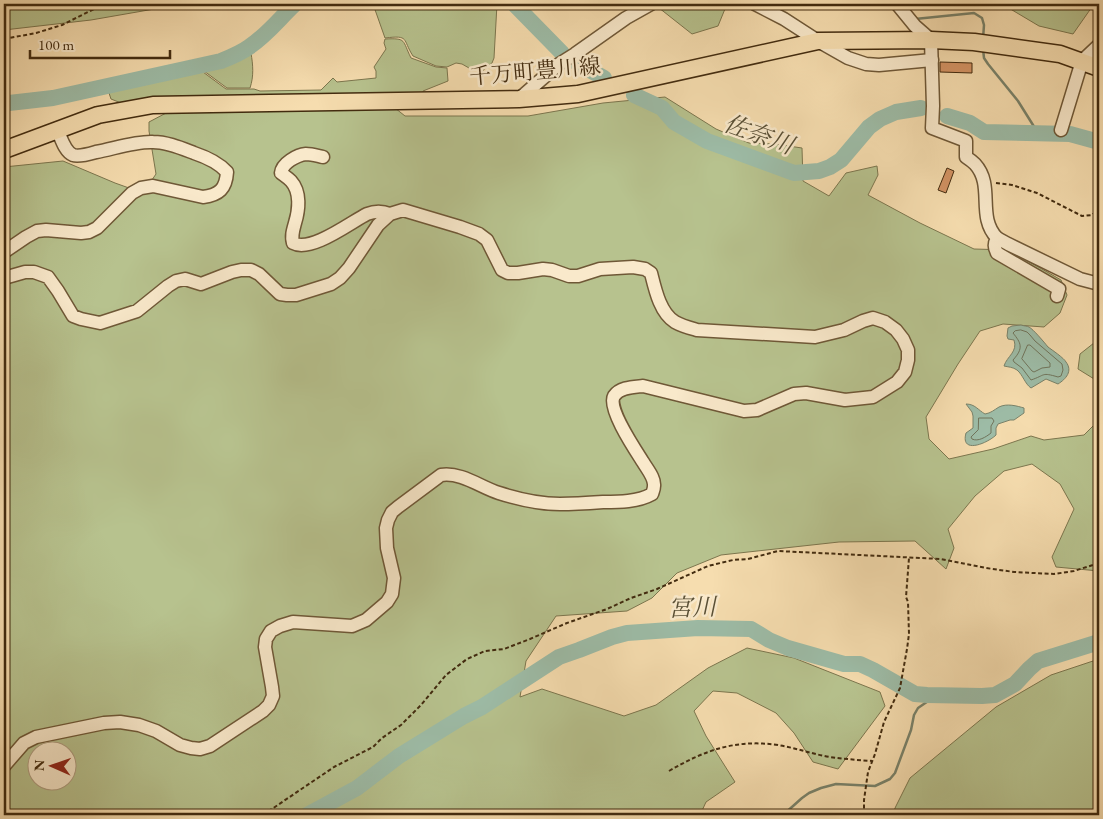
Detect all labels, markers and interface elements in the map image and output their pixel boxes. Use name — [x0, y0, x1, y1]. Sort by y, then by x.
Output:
scale bar — [30, 28, 170, 60]
text: 100 m — [38, 35, 75, 54]
street label: 千万町豊川線 — [468, 51, 602, 91]
water label: 佐奈川 — [720, 107, 801, 162]
water label: 宮川 — [667, 591, 720, 623]
north arrow — [28, 742, 78, 792]
text: N — [30, 759, 48, 772]

